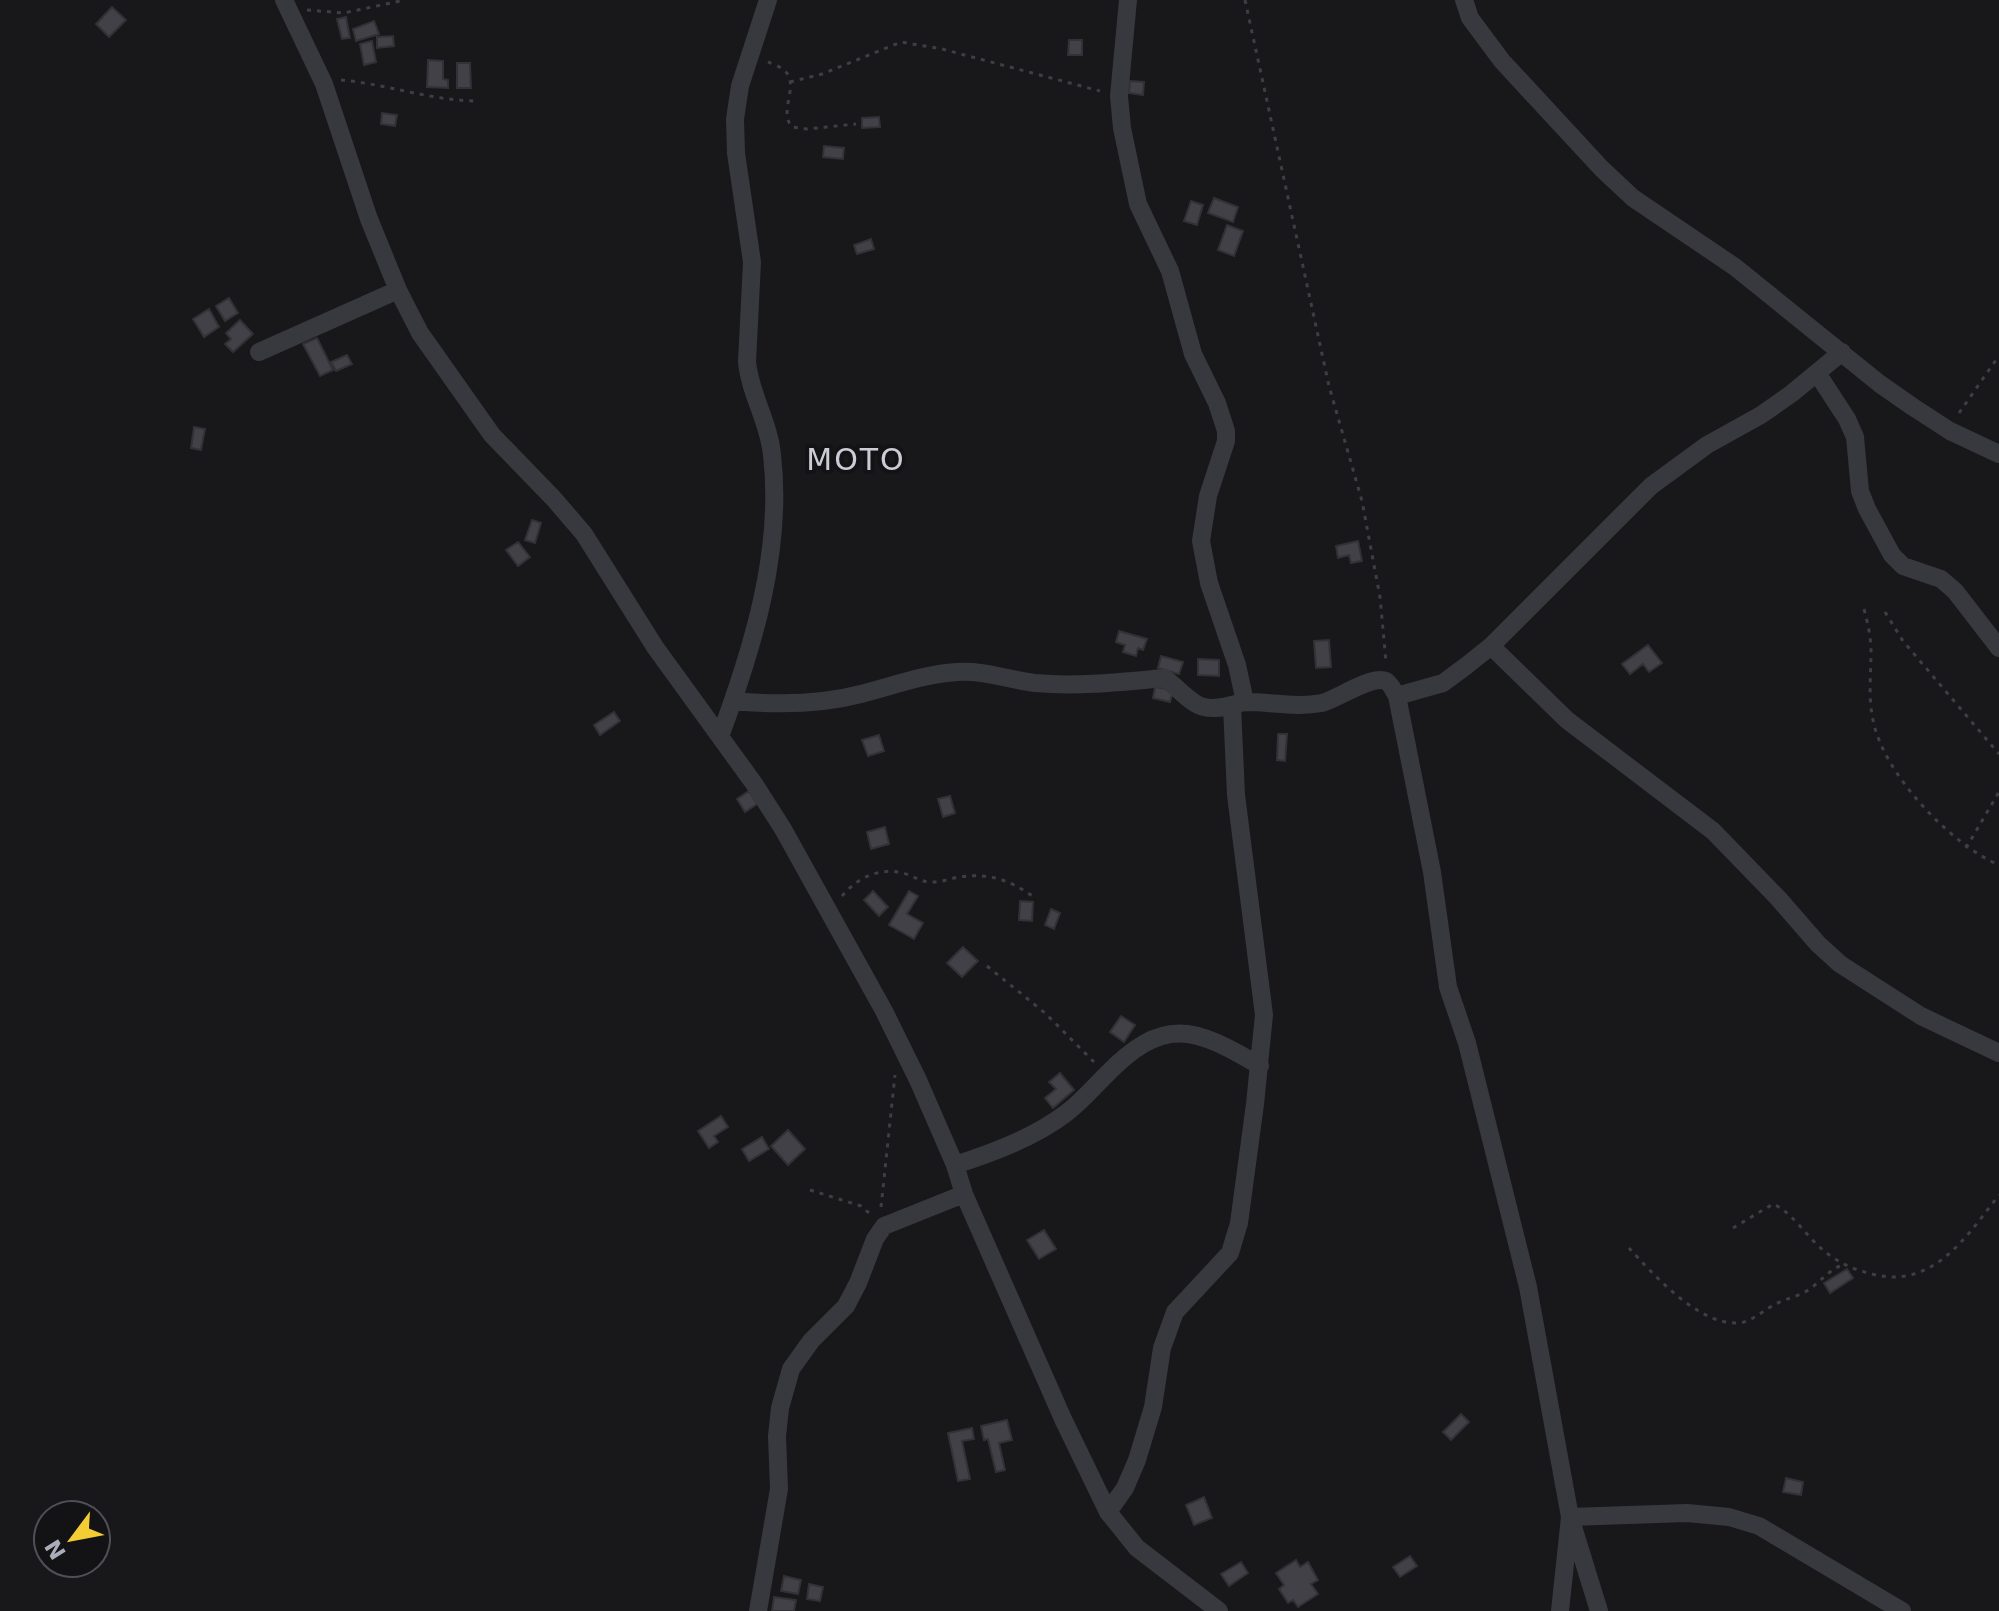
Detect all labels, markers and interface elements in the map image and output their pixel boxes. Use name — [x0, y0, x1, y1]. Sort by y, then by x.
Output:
district label: MOTO — [806, 442, 906, 477]
north arrow — [32, 1499, 112, 1579]
text: N — [40, 1535, 71, 1564]

